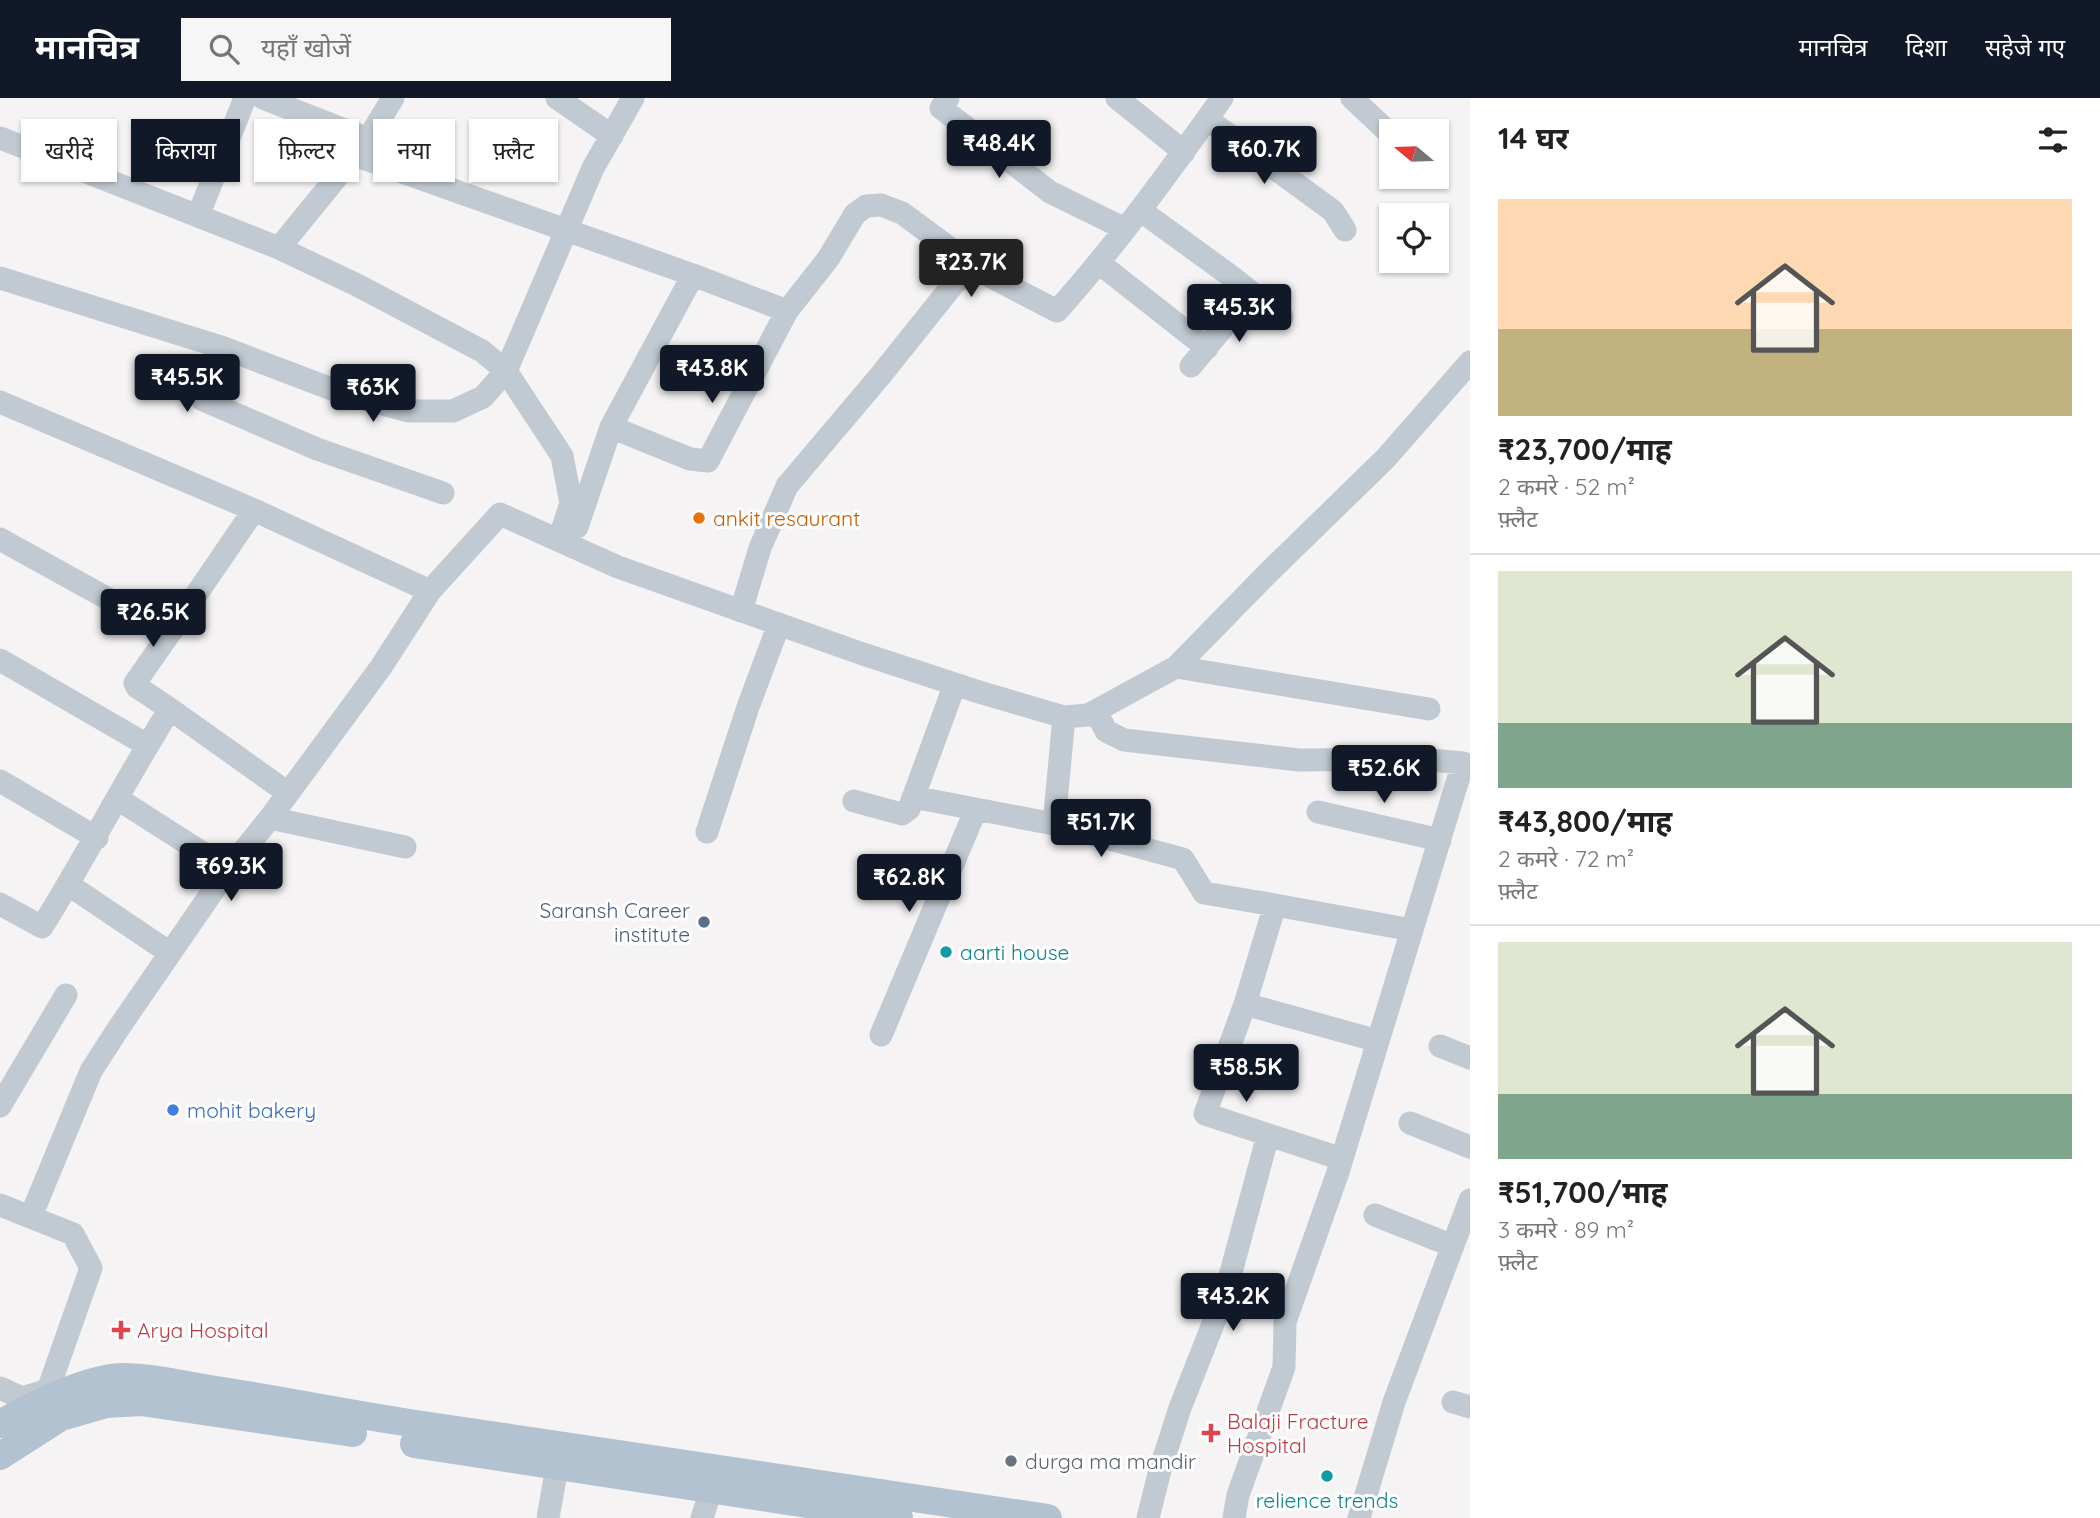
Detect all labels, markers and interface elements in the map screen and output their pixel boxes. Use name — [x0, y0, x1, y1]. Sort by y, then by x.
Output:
search box — [181, 18, 671, 81]
text: मानचित्र — [35, 26, 139, 67]
icon: search — [205, 30, 243, 68]
text: यहाँ खोजें — [261, 31, 351, 64]
text: मानचित्र — [1799, 32, 1867, 62]
text: दिशा — [1905, 32, 1947, 62]
text: सहेजे गए — [1985, 32, 2065, 62]
chip: खरीदें — [21, 119, 117, 182]
chip: किराया — [131, 119, 240, 182]
chip: फ़िल्टर — [254, 119, 359, 182]
chip: नया — [373, 119, 455, 182]
chip: फ़्लैट — [469, 119, 558, 182]
north arrow — [1379, 119, 1449, 189]
map controls — [1379, 119, 1449, 273]
text: 14 घर — [1498, 119, 1568, 157]
pin: ₹48.4K — [942, 120, 1056, 180]
icon: filters — [2034, 121, 2072, 159]
pin: ₹60.7K — [1207, 126, 1321, 186]
text: ₹48.4K — [963, 128, 1035, 157]
text: ₹60.7K — [1228, 134, 1300, 163]
button: locate — [1379, 203, 1449, 273]
pin: ₹23.7K — [914, 240, 1028, 299]
icon: home — [1722, 245, 1848, 371]
text: ₹23.7K — [935, 247, 1007, 276]
pin: ₹45.3K — [1182, 285, 1296, 344]
text: ₹45.3K — [1203, 292, 1275, 321]
pin: ₹43.8K — [655, 345, 769, 405]
text: ₹43.8K — [676, 353, 748, 382]
pin: ₹45.5K — [130, 354, 244, 414]
text: ₹45.5K — [151, 362, 223, 391]
pin: ₹63K — [332, 364, 414, 424]
text: ₹63K — [347, 372, 399, 401]
text: ₹23,700/माह — [1498, 430, 1672, 468]
text: 2 कमरे · 52 m² — [1498, 472, 1635, 501]
text: फ़्लैट — [1498, 504, 1538, 533]
place label: ankit resaurant — [713, 505, 860, 531]
marker: ankit resaurant — [691, 510, 707, 526]
pin: ₹26.5K — [96, 589, 210, 649]
text: ₹26.5K — [117, 597, 189, 626]
icon: home — [1722, 617, 1848, 743]
pin: ₹52.6K — [1327, 746, 1441, 805]
text: ₹52.6K — [1348, 753, 1420, 782]
pin: ₹51.7K — [1044, 800, 1158, 859]
text: ₹43,800/माह — [1498, 802, 1672, 840]
text: ₹51.7K — [1067, 807, 1135, 836]
pin: ₹69.3K — [174, 844, 288, 903]
text: 2 कमरे · 72 m² — [1498, 844, 1634, 873]
text: ₹69.3K — [196, 851, 266, 880]
pin: ₹62.8K — [852, 854, 966, 914]
text: ₹62.8K — [873, 862, 945, 891]
text: फ़्लैट — [1498, 876, 1538, 905]
place label: Saransh Career institute — [539, 897, 690, 947]
marker: Saransh Career institute — [696, 914, 712, 930]
place label: aarti house — [960, 939, 1069, 965]
marker: aarti house — [938, 944, 954, 960]
icon: home — [1722, 988, 1848, 1114]
pin: ₹58.5K — [1189, 1044, 1303, 1104]
text: ₹58.5K — [1210, 1052, 1282, 1081]
place label: mohit bakery — [187, 1097, 316, 1123]
marker: mohit bakery — [165, 1102, 181, 1118]
text: ₹51,700/माह — [1498, 1173, 1668, 1211]
text: 3 कमरे · 89 m² — [1498, 1215, 1634, 1244]
text: फ़्लैट — [1498, 1247, 1538, 1276]
pin: ₹43.2K — [1176, 1274, 1290, 1333]
text: ₹43.2K — [1197, 1281, 1269, 1310]
place label: Arya Hospital — [137, 1317, 269, 1343]
marker: Arya Hospital — [111, 1320, 131, 1340]
place label: Balaji Fracture Hospital — [1227, 1408, 1369, 1458]
marker: Balaji Fracture Hospital — [1201, 1423, 1221, 1443]
place label: durga ma mandir — [1025, 1448, 1196, 1474]
marker: durga ma mandir — [1003, 1453, 1019, 1469]
marker: relience trends — [1319, 1468, 1335, 1484]
place label: relience trends — [1256, 1487, 1398, 1513]

